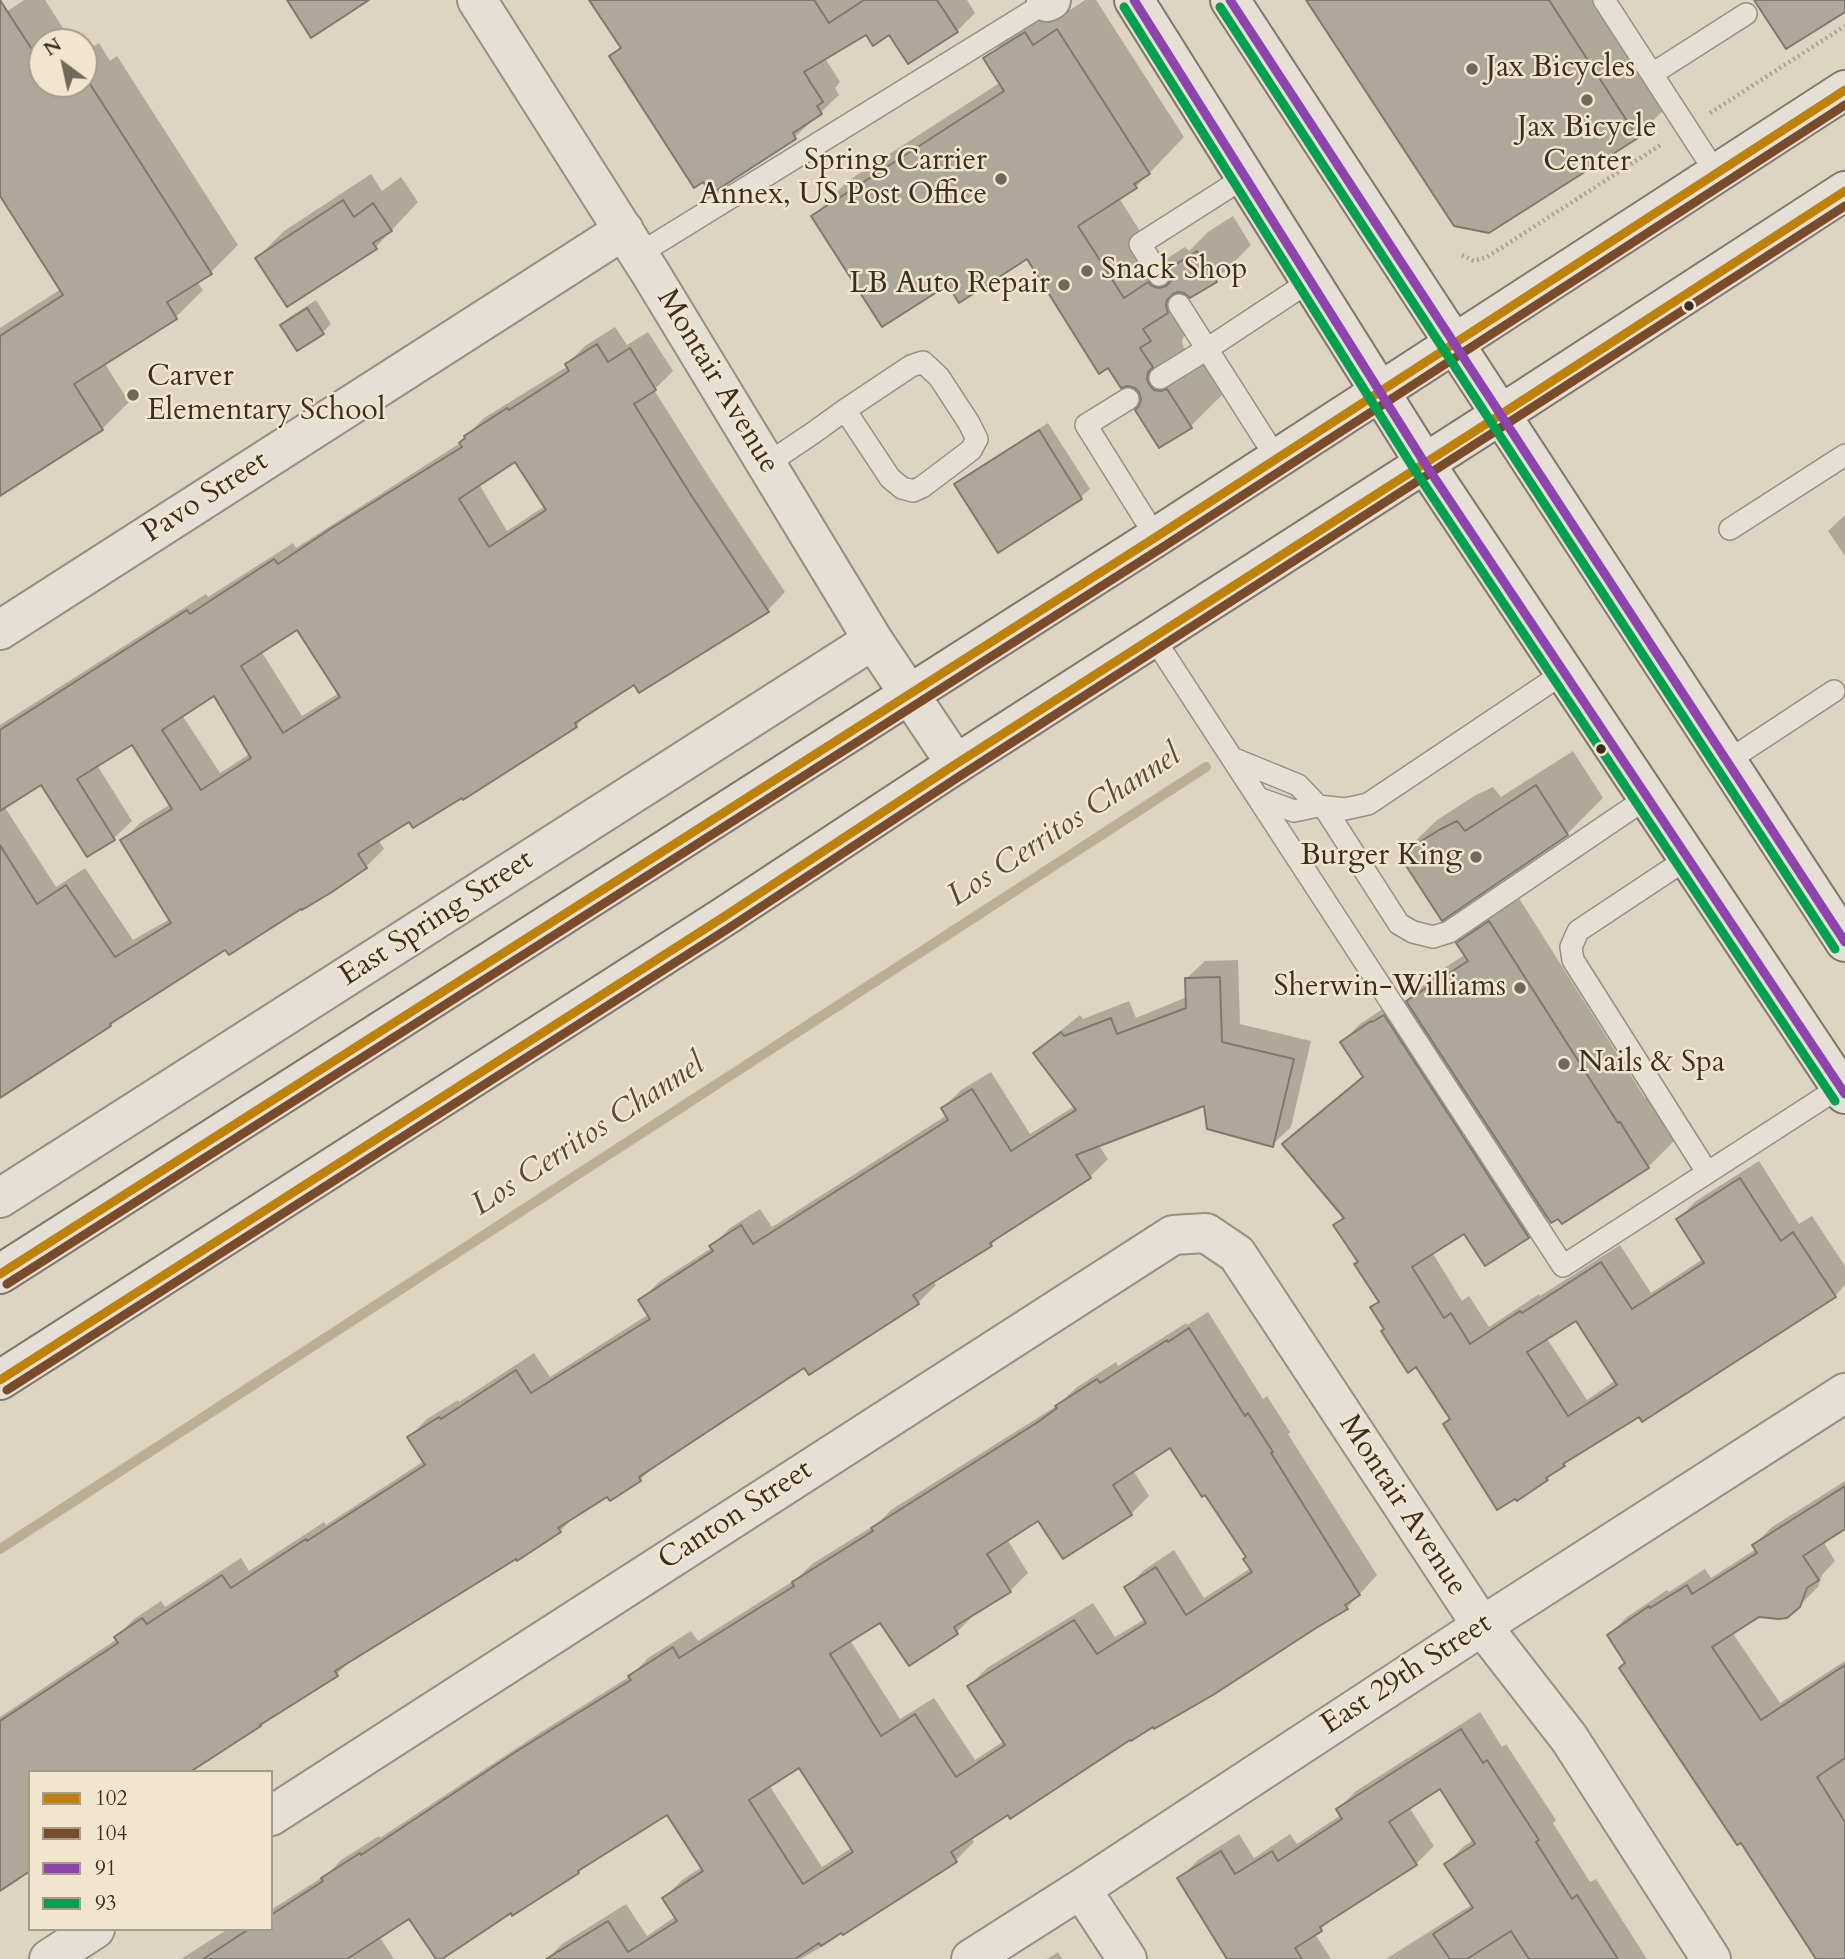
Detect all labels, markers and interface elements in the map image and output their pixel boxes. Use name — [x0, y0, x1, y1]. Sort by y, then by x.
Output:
north arrow — [28, 28, 98, 98]
text: N — [39, 32, 67, 62]
place label: Jax Bicycles — [1486, 51, 1635, 87]
marker: Jax Bicycles — [1464, 61, 1480, 77]
marker: Jax Bicycle Center — [1579, 92, 1595, 108]
place label: Jax Bicycle Center — [1517, 111, 1657, 182]
place label: Spring Carrier Annex, US Post Office — [699, 144, 987, 214]
marker: Spring Carrier Annex, US Post Office — [993, 171, 1009, 187]
place label: Snack Shop — [1101, 253, 1248, 289]
marker: Snack Shop — [1079, 263, 1095, 279]
place label: LB Auto Repair — [849, 267, 1050, 303]
marker: LB Auto Repair — [1056, 277, 1072, 293]
street label: Montair Avenue — [648, 283, 786, 481]
unlabelled marker — [1682, 299, 1696, 313]
place label: Carver Elementary School — [147, 360, 385, 430]
marker: Carver Elementary School — [125, 387, 141, 403]
street label: Pavo Street — [137, 444, 275, 552]
water label: Los Cerritos Channel — [941, 737, 1189, 917]
unlabelled marker — [1594, 742, 1608, 756]
place label: Burger King — [1300, 839, 1462, 875]
street label: East Spring Street — [333, 843, 541, 995]
marker: Burger King — [1468, 849, 1484, 865]
place label: Sherwin-Williams — [1273, 970, 1506, 1006]
marker: Sherwin-Williams — [1512, 980, 1528, 996]
water label: Los Cerritos Channel — [465, 1046, 713, 1226]
place label: Nails & Spa — [1578, 1046, 1725, 1082]
marker: Nails & Spa — [1556, 1056, 1572, 1072]
street label: Montair Avenue — [1330, 1409, 1474, 1603]
street label: Canton Street — [652, 1453, 820, 1579]
street label: East 29th Street — [1315, 1607, 1499, 1743]
legend — [28, 1770, 273, 1931]
text: 102 — [95, 1784, 127, 1813]
text: 104 — [95, 1819, 127, 1848]
text: 91 — [95, 1854, 117, 1883]
text: 93 — [95, 1889, 117, 1918]

